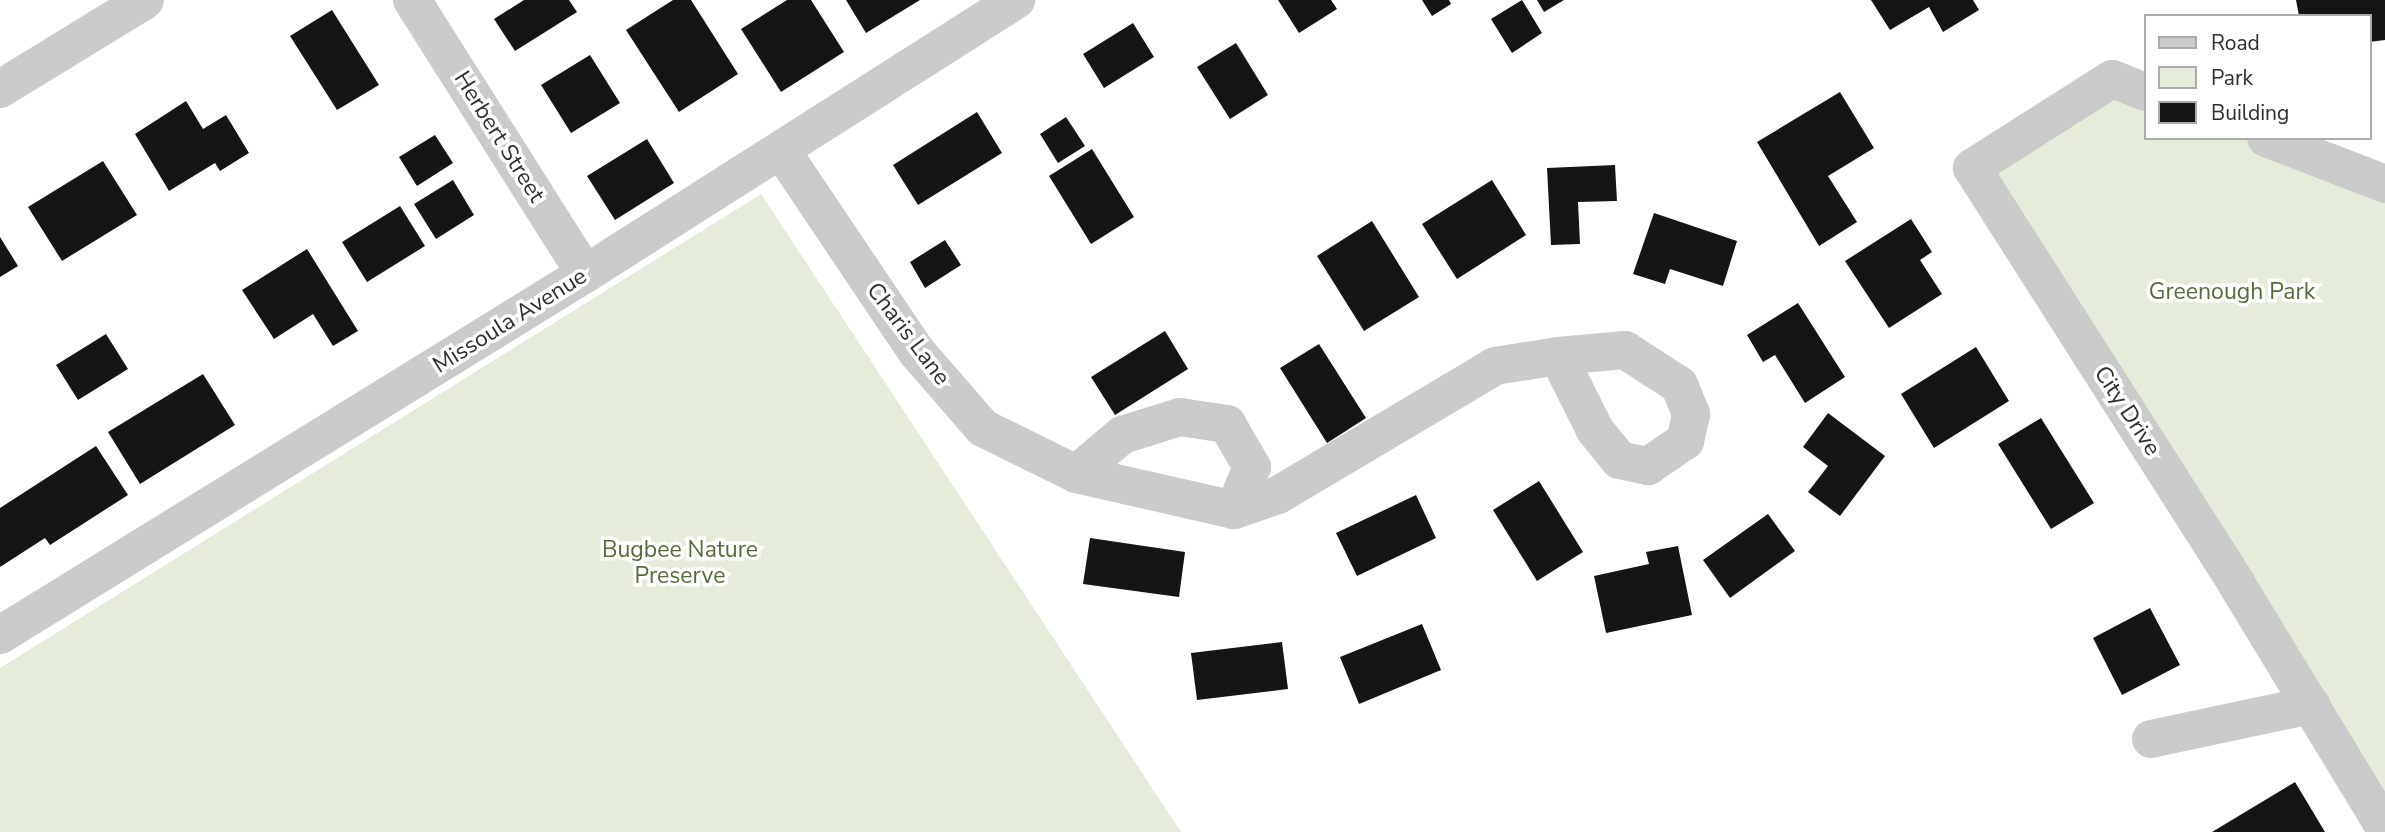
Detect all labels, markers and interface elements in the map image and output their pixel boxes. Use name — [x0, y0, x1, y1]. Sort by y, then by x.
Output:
legend — [2144, 14, 2371, 140]
text: Road — [2211, 29, 2260, 57]
text: Park — [2211, 64, 2253, 92]
street label: Herbert Street — [448, 66, 550, 208]
text: Building — [2211, 99, 2289, 127]
street label: Missoula Avenue — [428, 263, 592, 379]
street label: Charis Lane — [860, 277, 956, 391]
park label: Greenough Park — [2149, 278, 2315, 306]
street label: City Drive — [2088, 361, 2166, 461]
park label: Bugbee Nature Preserve — [602, 536, 758, 590]

